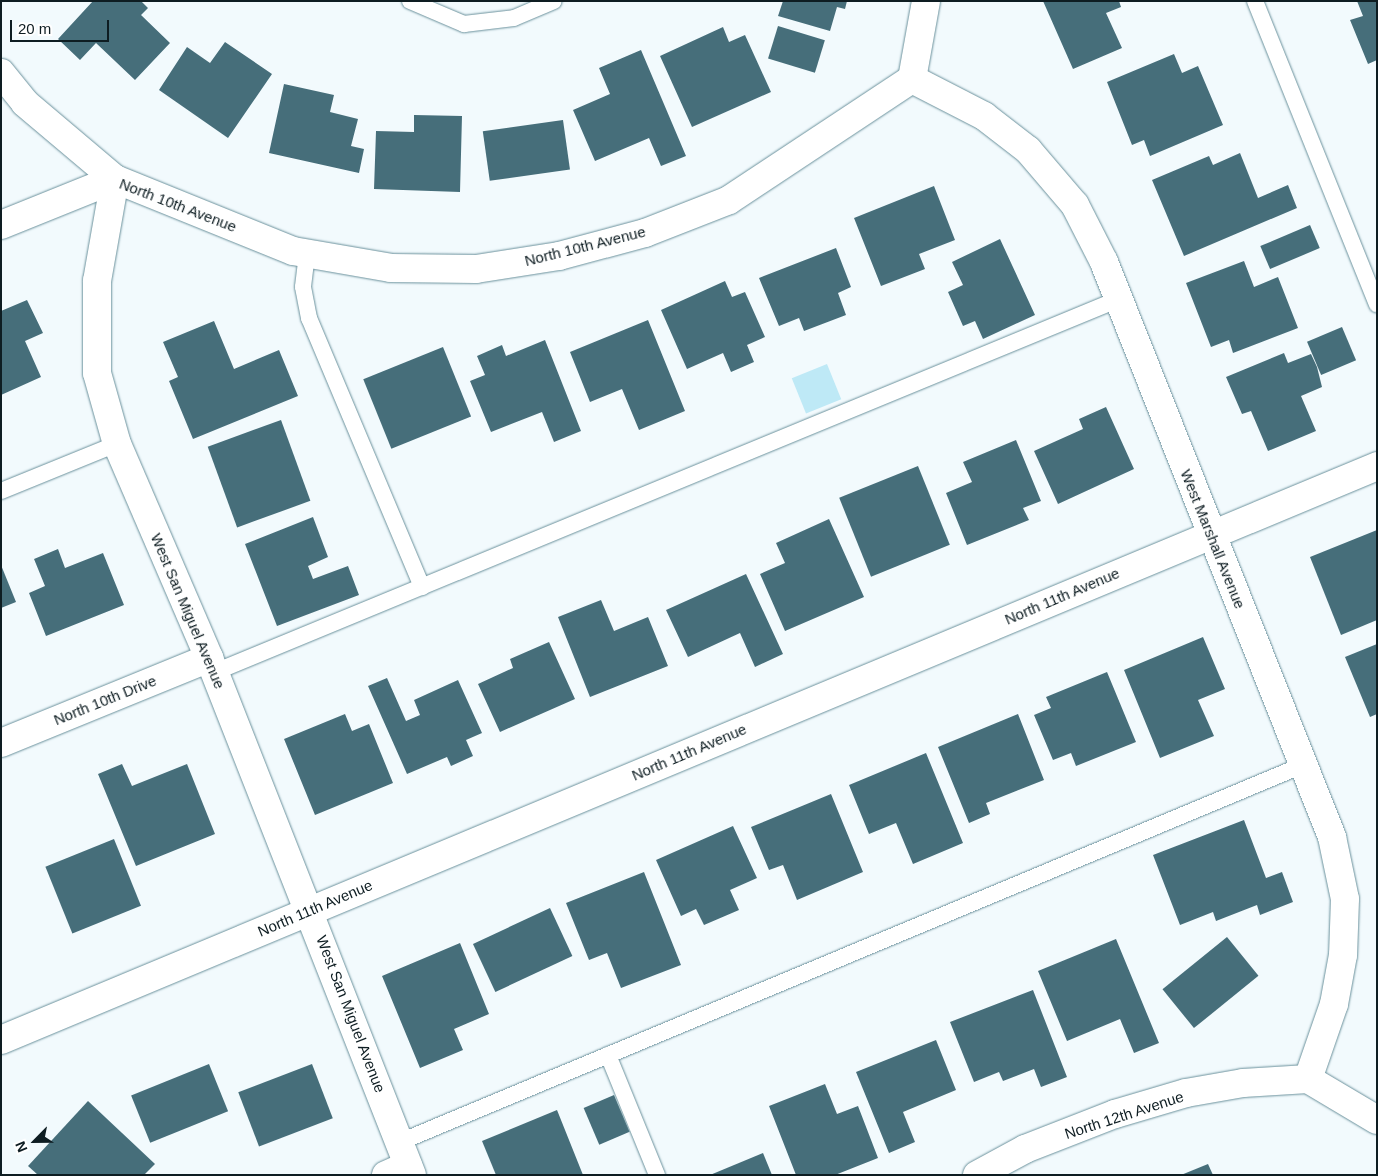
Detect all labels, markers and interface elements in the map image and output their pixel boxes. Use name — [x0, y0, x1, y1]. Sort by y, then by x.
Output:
scale bar — [12, 10, 111, 42]
text: 20 m — [18, 20, 51, 37]
street label: North 10th Avenue — [117, 174, 239, 236]
street label: North 10th Avenue — [522, 222, 648, 270]
street label: West Marshall Avenue — [1177, 466, 1249, 612]
street label: West San Miguel Avenue — [147, 530, 229, 692]
street label: North 11th Avenue — [1002, 564, 1122, 628]
street label: North 10th Drive — [51, 671, 159, 729]
street label: North 11th Avenue — [629, 720, 749, 784]
street label: North 11th Avenue — [255, 876, 375, 940]
street label: West San Miguel Avenue — [313, 932, 389, 1096]
street label: North 12th Avenue — [1062, 1087, 1186, 1143]
north arrow — [10, 1116, 60, 1166]
text: N — [12, 1139, 31, 1155]

